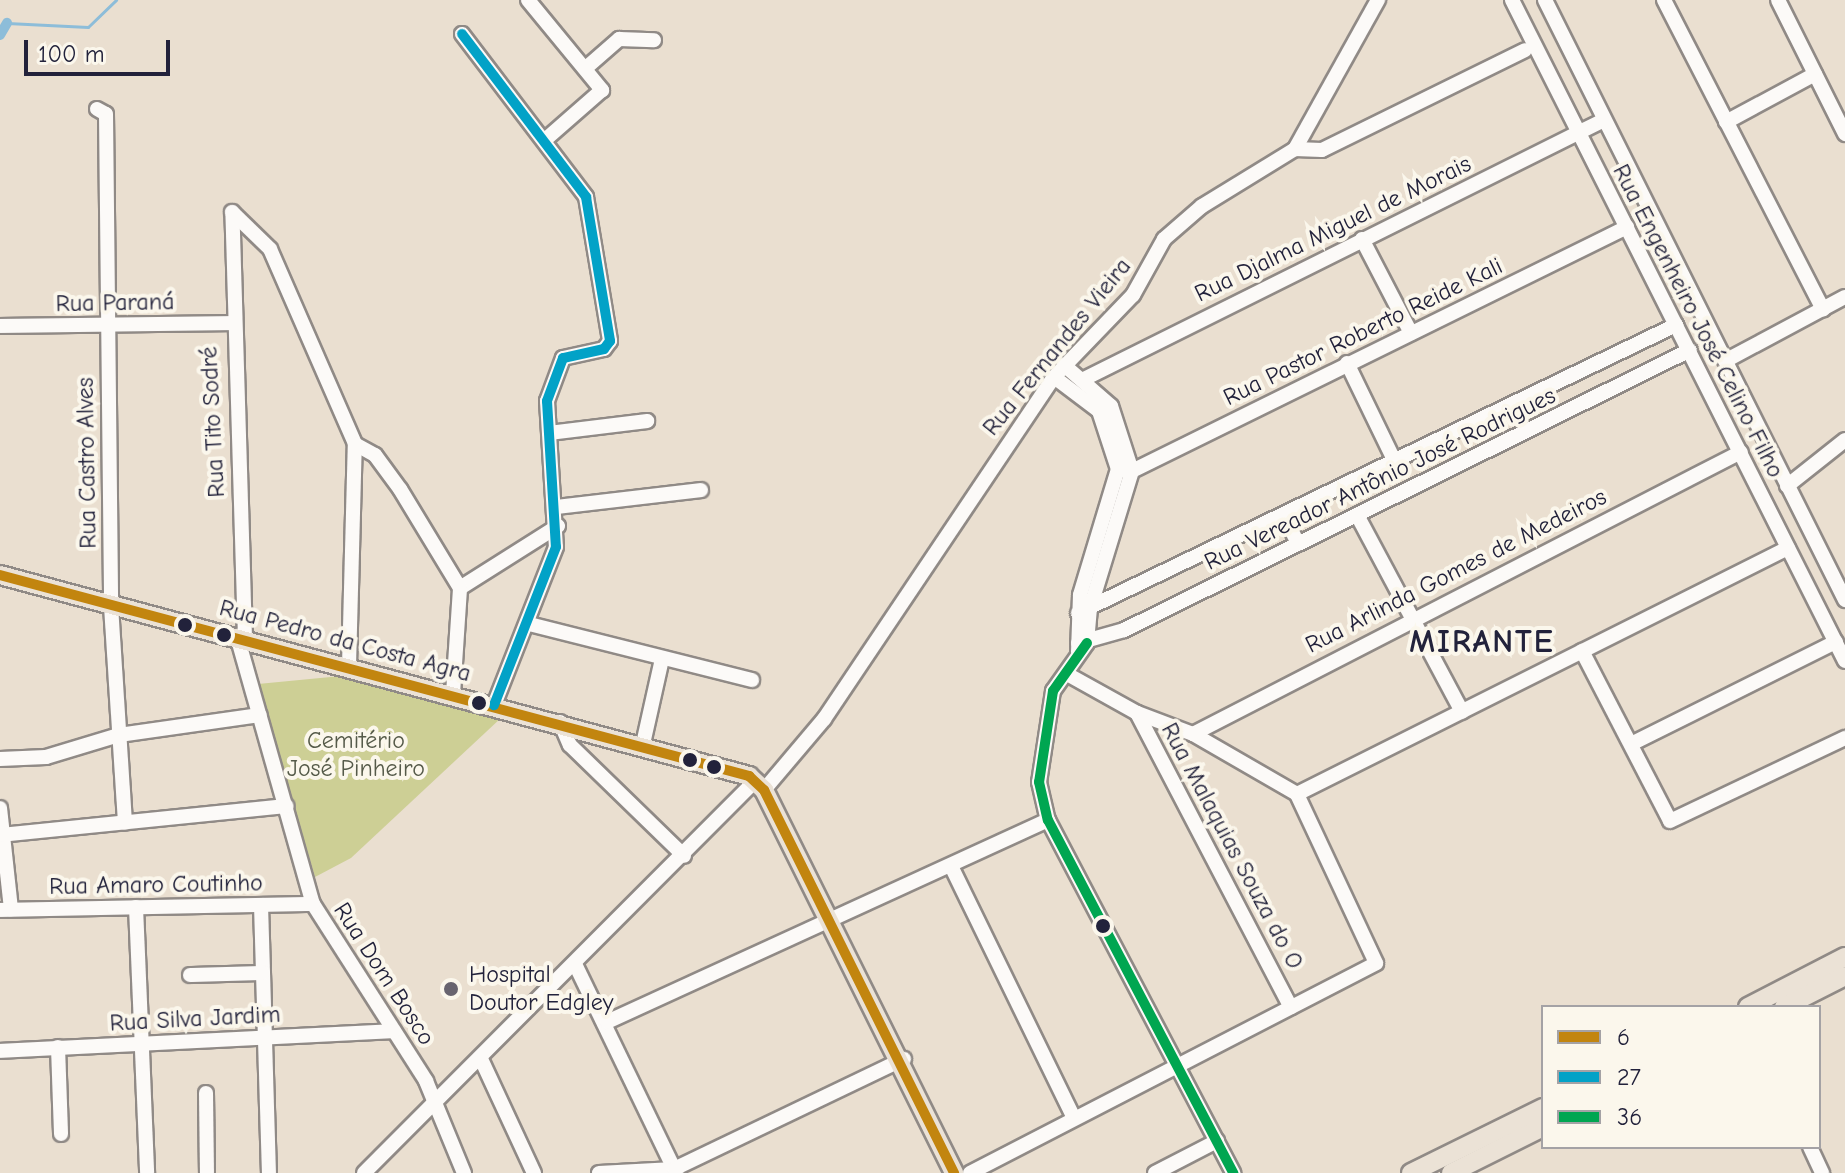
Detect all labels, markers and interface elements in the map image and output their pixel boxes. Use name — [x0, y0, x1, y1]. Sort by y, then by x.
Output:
scale bar — [28, 24, 174, 74]
text: 100 m — [38, 40, 105, 68]
street label: Rua Djalma Miguel de Morais — [1190, 149, 1476, 309]
street label: Rua Engenheiro José Celino Filho — [1606, 159, 1790, 483]
street label: Rua Fernandes Vieira — [977, 252, 1137, 442]
street label: Rua Pastor Roberto Reide Kali — [1219, 252, 1507, 412]
street label: Rua Paraná — [55, 288, 175, 318]
street label: Rua Tito Sodré — [195, 346, 231, 498]
street label: Rua Castro Alves — [71, 377, 103, 549]
street label: Rua Vereador Antônio José Rodrigues — [1200, 381, 1560, 577]
street label: Rua Arlinda Gomes de Medeiros — [1301, 482, 1611, 660]
street label: Rua Pedro da Costa Agra — [216, 594, 474, 688]
unlabelled marker — [177, 617, 193, 633]
district label: MIRANTE — [1409, 623, 1555, 661]
unlabelled marker — [216, 627, 232, 643]
unlabelled marker — [471, 695, 487, 711]
street label: Rua Malaquias Souza do O — [1155, 718, 1309, 974]
park label: Cemitério José Pinheiro — [287, 727, 425, 783]
unlabelled marker — [682, 752, 698, 768]
unlabelled marker — [706, 759, 722, 775]
street label: Rua Amaro Coutinho — [49, 869, 263, 901]
street label: Rua Dom Bosco — [327, 897, 441, 1051]
unlabelled marker — [1095, 918, 1111, 934]
place label: Hospital Doutor Edgley — [469, 961, 613, 1017]
marker: Hospital Doutor Edgley — [440, 978, 462, 1000]
street label: Rua Silva Jardim — [109, 1000, 281, 1038]
legend — [1541, 1005, 1821, 1149]
text: 6 — [1617, 1023, 1630, 1051]
text: 27 — [1617, 1063, 1641, 1091]
text: 36 — [1617, 1103, 1642, 1131]

